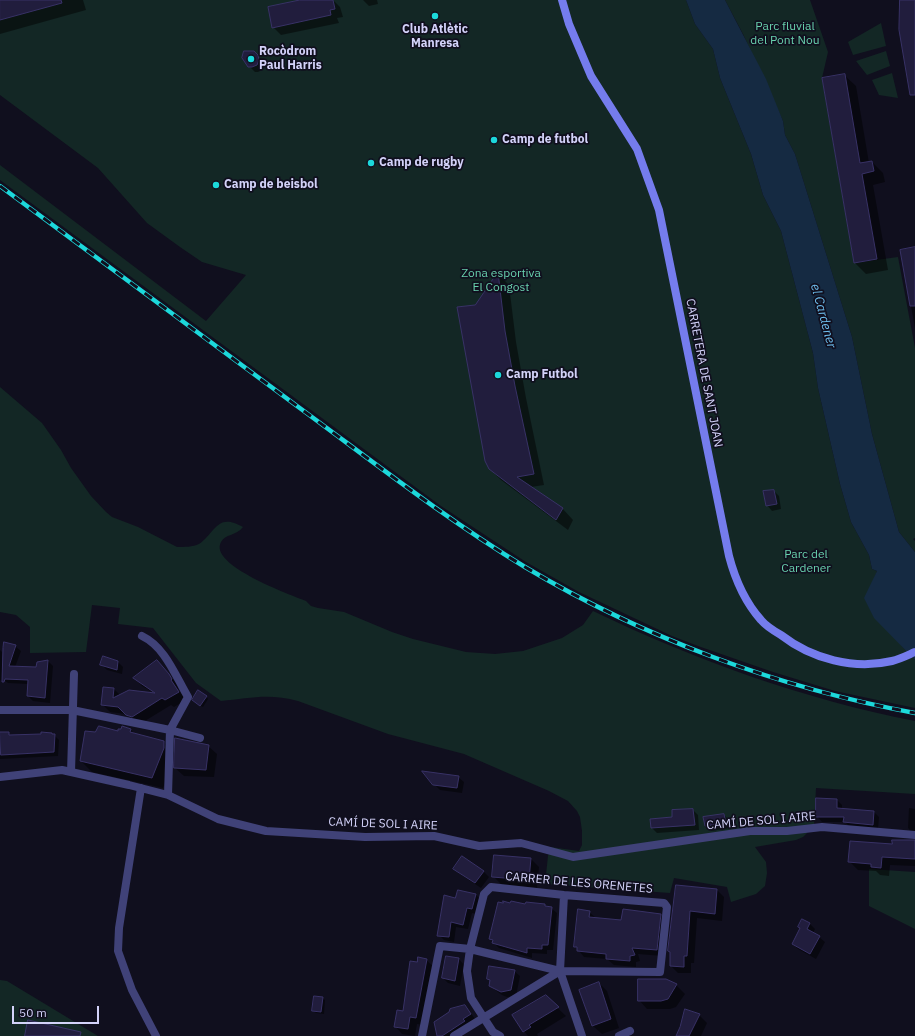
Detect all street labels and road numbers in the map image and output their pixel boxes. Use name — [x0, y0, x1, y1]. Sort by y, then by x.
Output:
street label: CARRETERA DE SANT JOAN — [683, 298, 725, 448]
street label: CAMÍ DE SOL I AIRE — [706, 809, 816, 833]
street label: CAMÍ DE SOL I AIRE — [328, 815, 438, 833]
street label: CARRER DE LES ORENETES — [505, 869, 653, 897]

